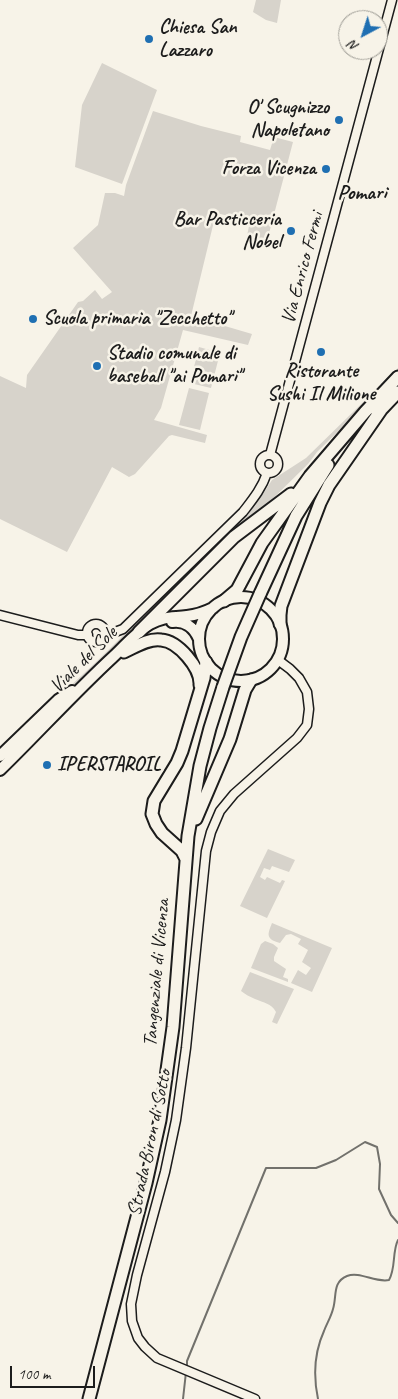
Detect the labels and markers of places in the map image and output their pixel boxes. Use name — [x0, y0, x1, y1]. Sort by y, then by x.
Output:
place label: Chiesa San Lazzaro — [159, 16, 237, 63]
marker: Chiesa San Lazzaro — [143, 33, 155, 45]
place label: O' Scugnizzo Napoletano — [247, 96, 329, 143]
marker: O' Scugnizzo Napoletano — [333, 114, 345, 126]
place label: Forza Vicenza — [222, 157, 316, 181]
marker: Forza Vicenza — [320, 163, 332, 175]
place label: Bar Pasticceria Nobel — [174, 208, 281, 255]
marker: Bar Pasticceria Nobel — [285, 225, 297, 237]
place label: Scuola primaria "Zecchetto" — [43, 307, 231, 331]
marker: Scuola primaria "Zecchetto" — [27, 313, 39, 325]
place label: Stadio comunale di baseball "ai Pomari" — [107, 342, 241, 389]
marker: Ristorante Sushi Il Milione — [315, 346, 327, 358]
marker: Stadio comunale di baseball "ai Pomari" — [91, 360, 103, 372]
place label: Ristorante Sushi Il Milione — [267, 360, 375, 407]
place label: IPERSTAROIL — [57, 753, 160, 777]
marker: IPERSTAROIL — [41, 759, 53, 771]

